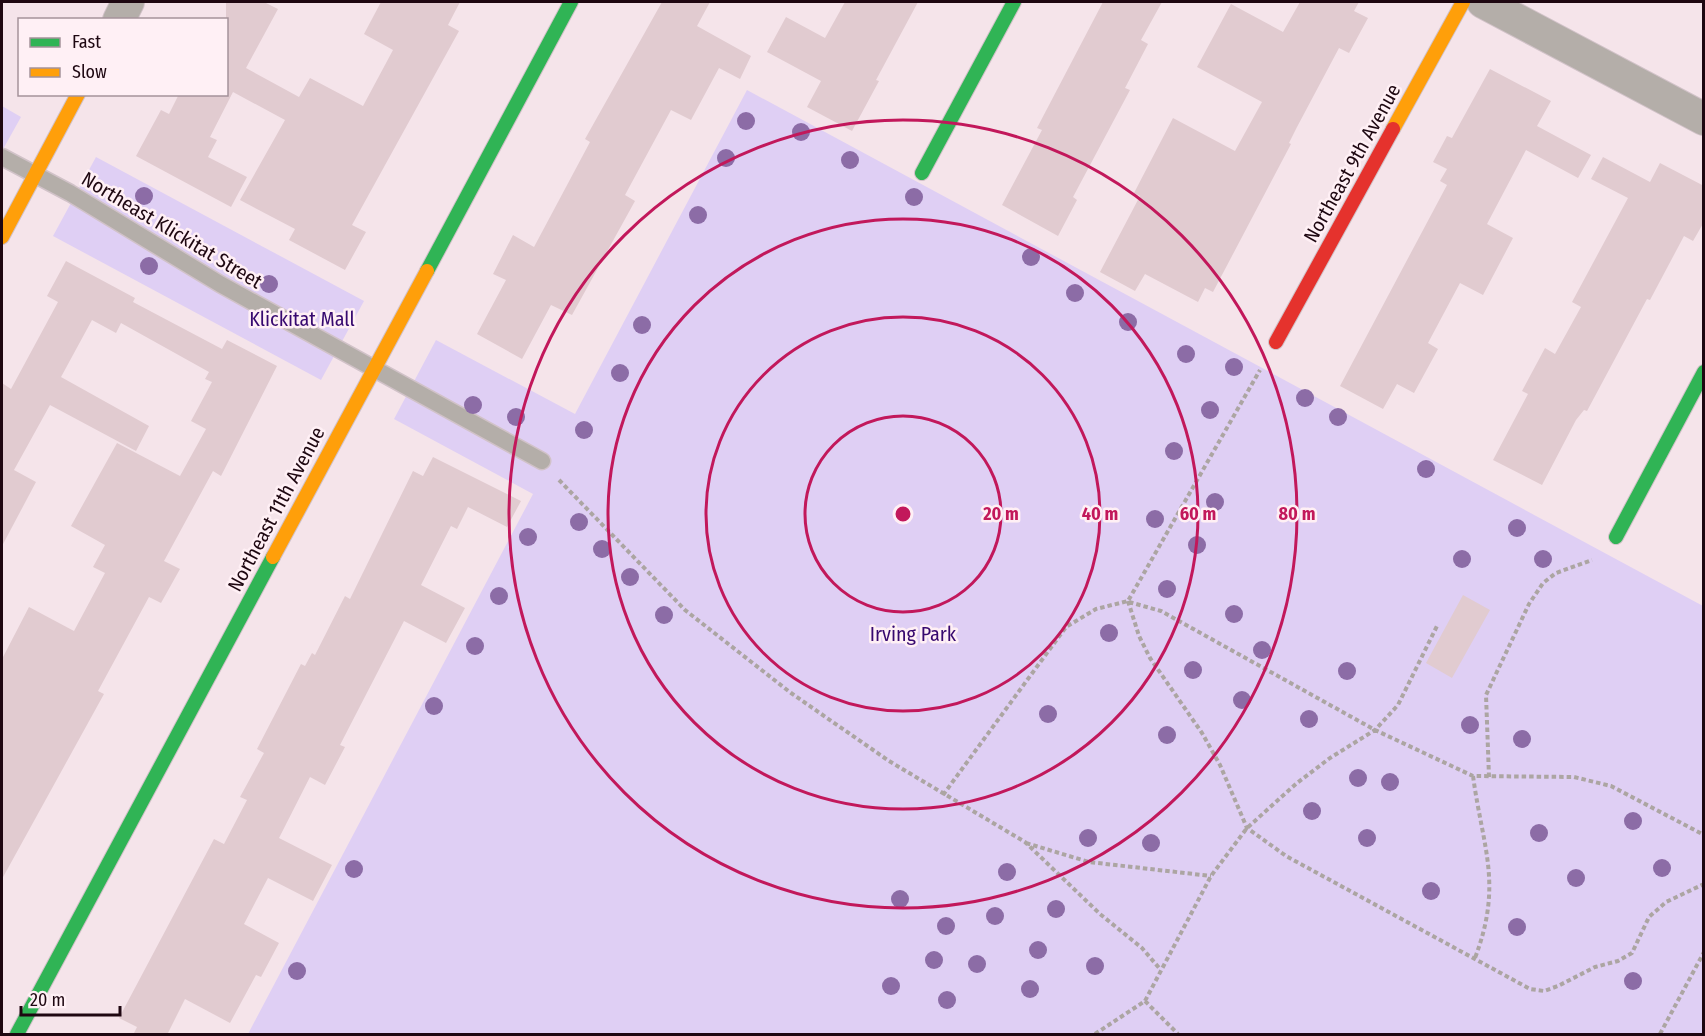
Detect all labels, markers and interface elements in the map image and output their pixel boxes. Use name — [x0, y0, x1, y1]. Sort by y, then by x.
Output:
legend — [18, 18, 228, 96]
text: Fast — [72, 31, 101, 53]
text: Slow — [72, 61, 107, 83]
street label: Northeast 9th Avenue — [1298, 80, 1406, 246]
street label: Northeast Klickitat Street — [77, 167, 267, 294]
park label: Klickitat Mall — [249, 307, 355, 331]
street label: Northeast 11th Avenue — [222, 423, 330, 595]
text: 20 m — [982, 503, 1019, 525]
text: 40 m — [1082, 503, 1118, 525]
text: 60 m — [1180, 503, 1216, 525]
text: 80 m — [1279, 503, 1315, 525]
centre of rings — [893, 504, 913, 524]
park label: Irving Park — [870, 622, 957, 646]
scale bar — [21, 979, 120, 1017]
text: 20 m — [30, 989, 65, 1011]

